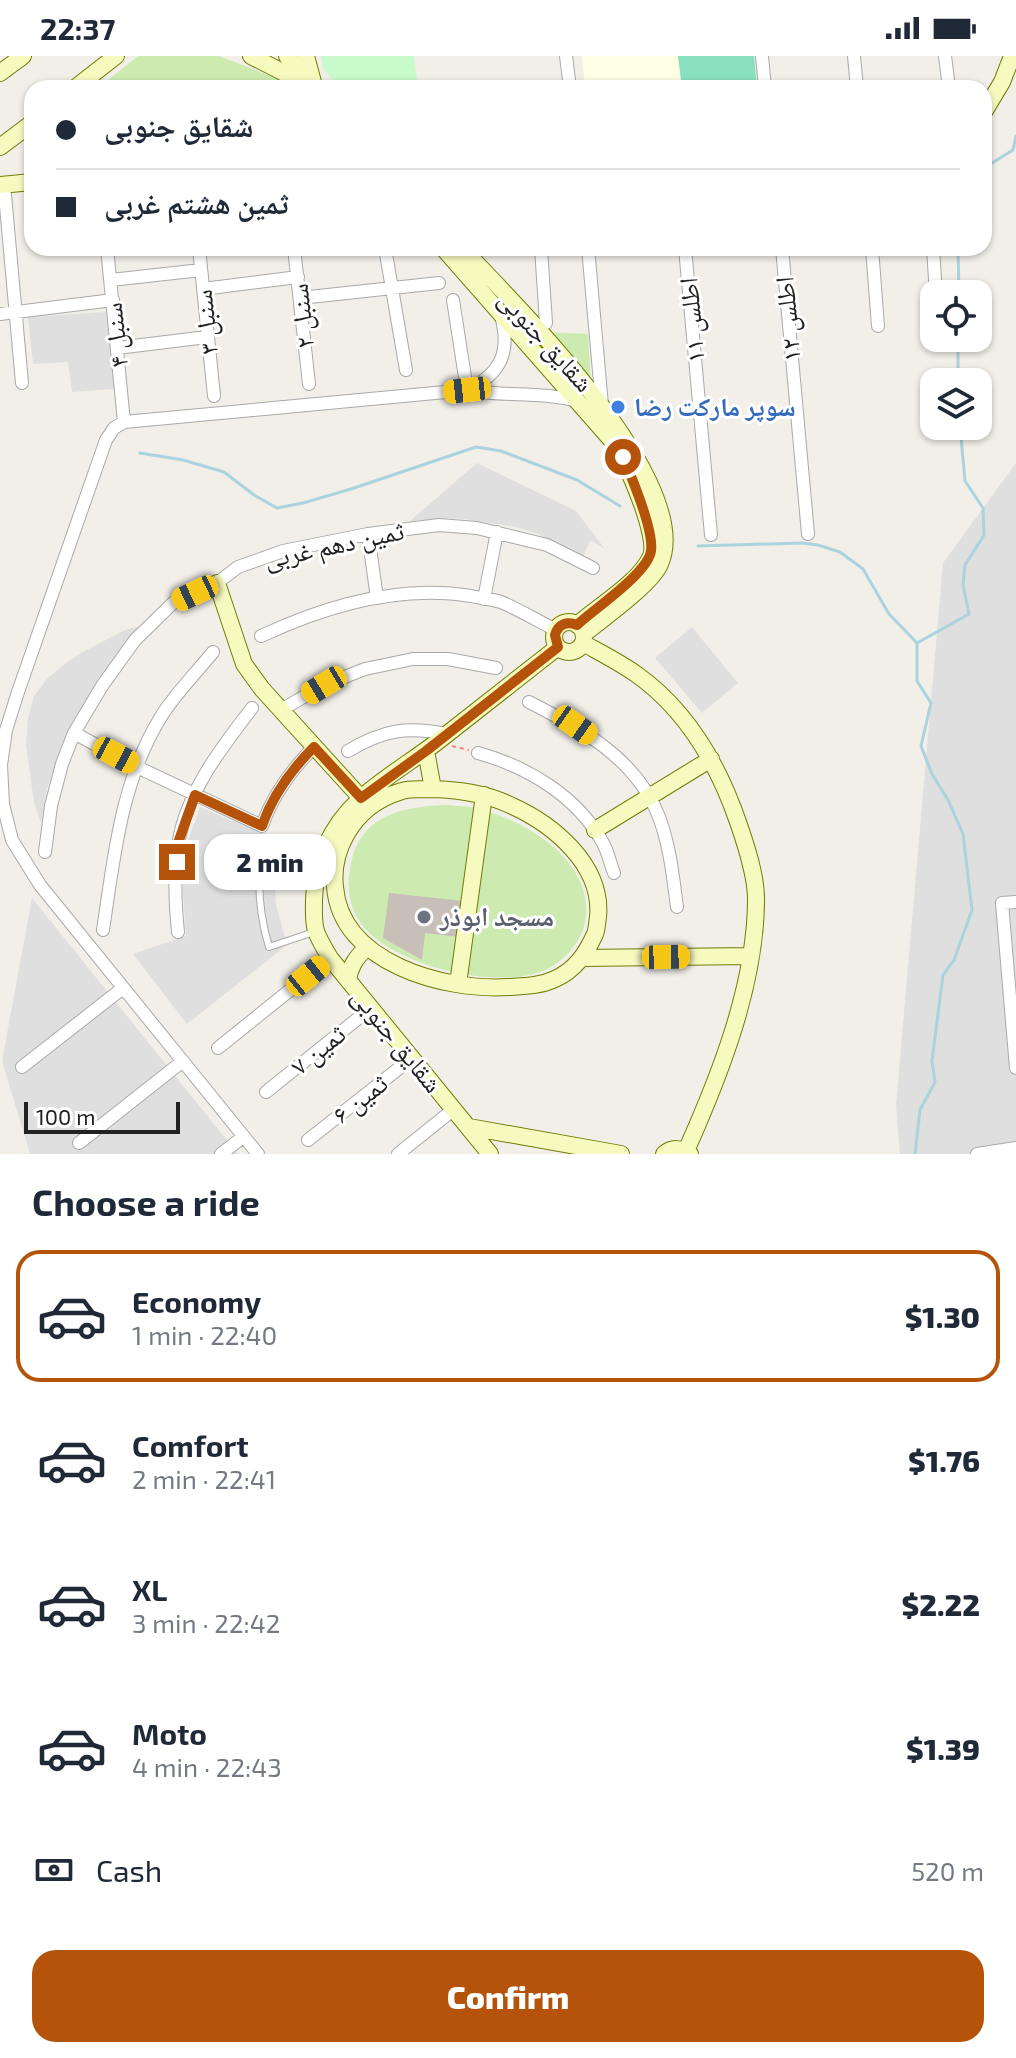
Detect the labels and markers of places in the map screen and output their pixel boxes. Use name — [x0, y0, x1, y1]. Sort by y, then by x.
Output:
place label: سوپر مارکت رضا — [634, 390, 796, 423]
marker: سوپر مارکت رضا — [609, 398, 627, 416]
place label: مسجد ابوذر — [439, 900, 554, 932]
marker: مسجد ابوذر — [415, 908, 433, 926]

